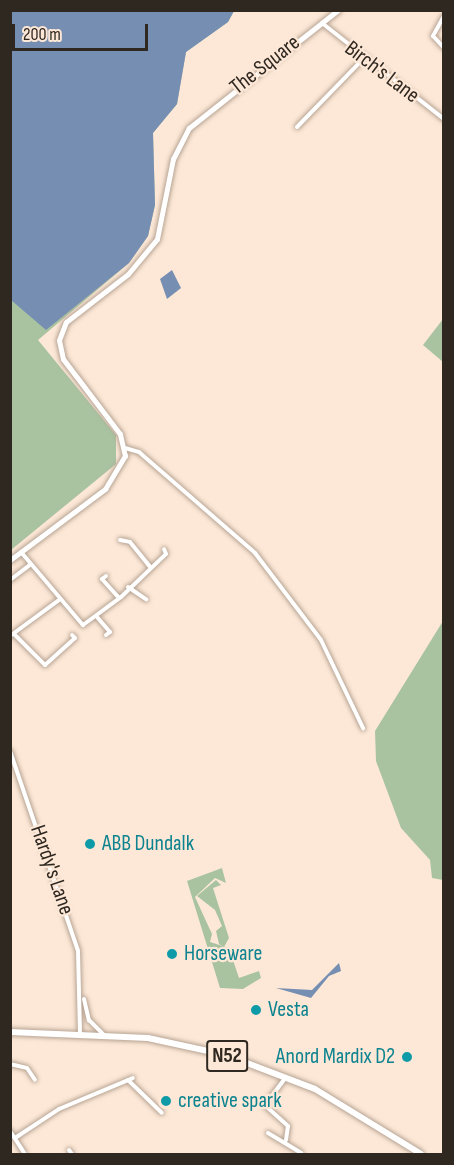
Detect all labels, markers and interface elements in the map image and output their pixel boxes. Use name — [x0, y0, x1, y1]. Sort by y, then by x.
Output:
scale bar — [15, 12, 152, 50]
text: 200 m — [23, 24, 61, 45]
street label: The Square — [225, 30, 305, 100]
street label: Birch's Lane — [339, 35, 425, 109]
street label: Hardy's Lane — [24, 822, 80, 918]
place label: ABB Dundalk — [102, 831, 194, 857]
marker: ABB Dundalk — [83, 837, 97, 851]
place label: Horseware — [184, 941, 262, 967]
marker: Horseware — [165, 947, 179, 961]
place label: Vesta — [268, 997, 309, 1023]
marker: Vesta — [249, 1003, 263, 1017]
road number: N52 — [206, 1038, 248, 1074]
place label: Anord Mardix D2 — [276, 1044, 395, 1070]
marker: Anord Mardix D2 — [400, 1050, 414, 1064]
place label: creative spark — [178, 1088, 282, 1114]
marker: creative spark — [159, 1094, 173, 1108]

